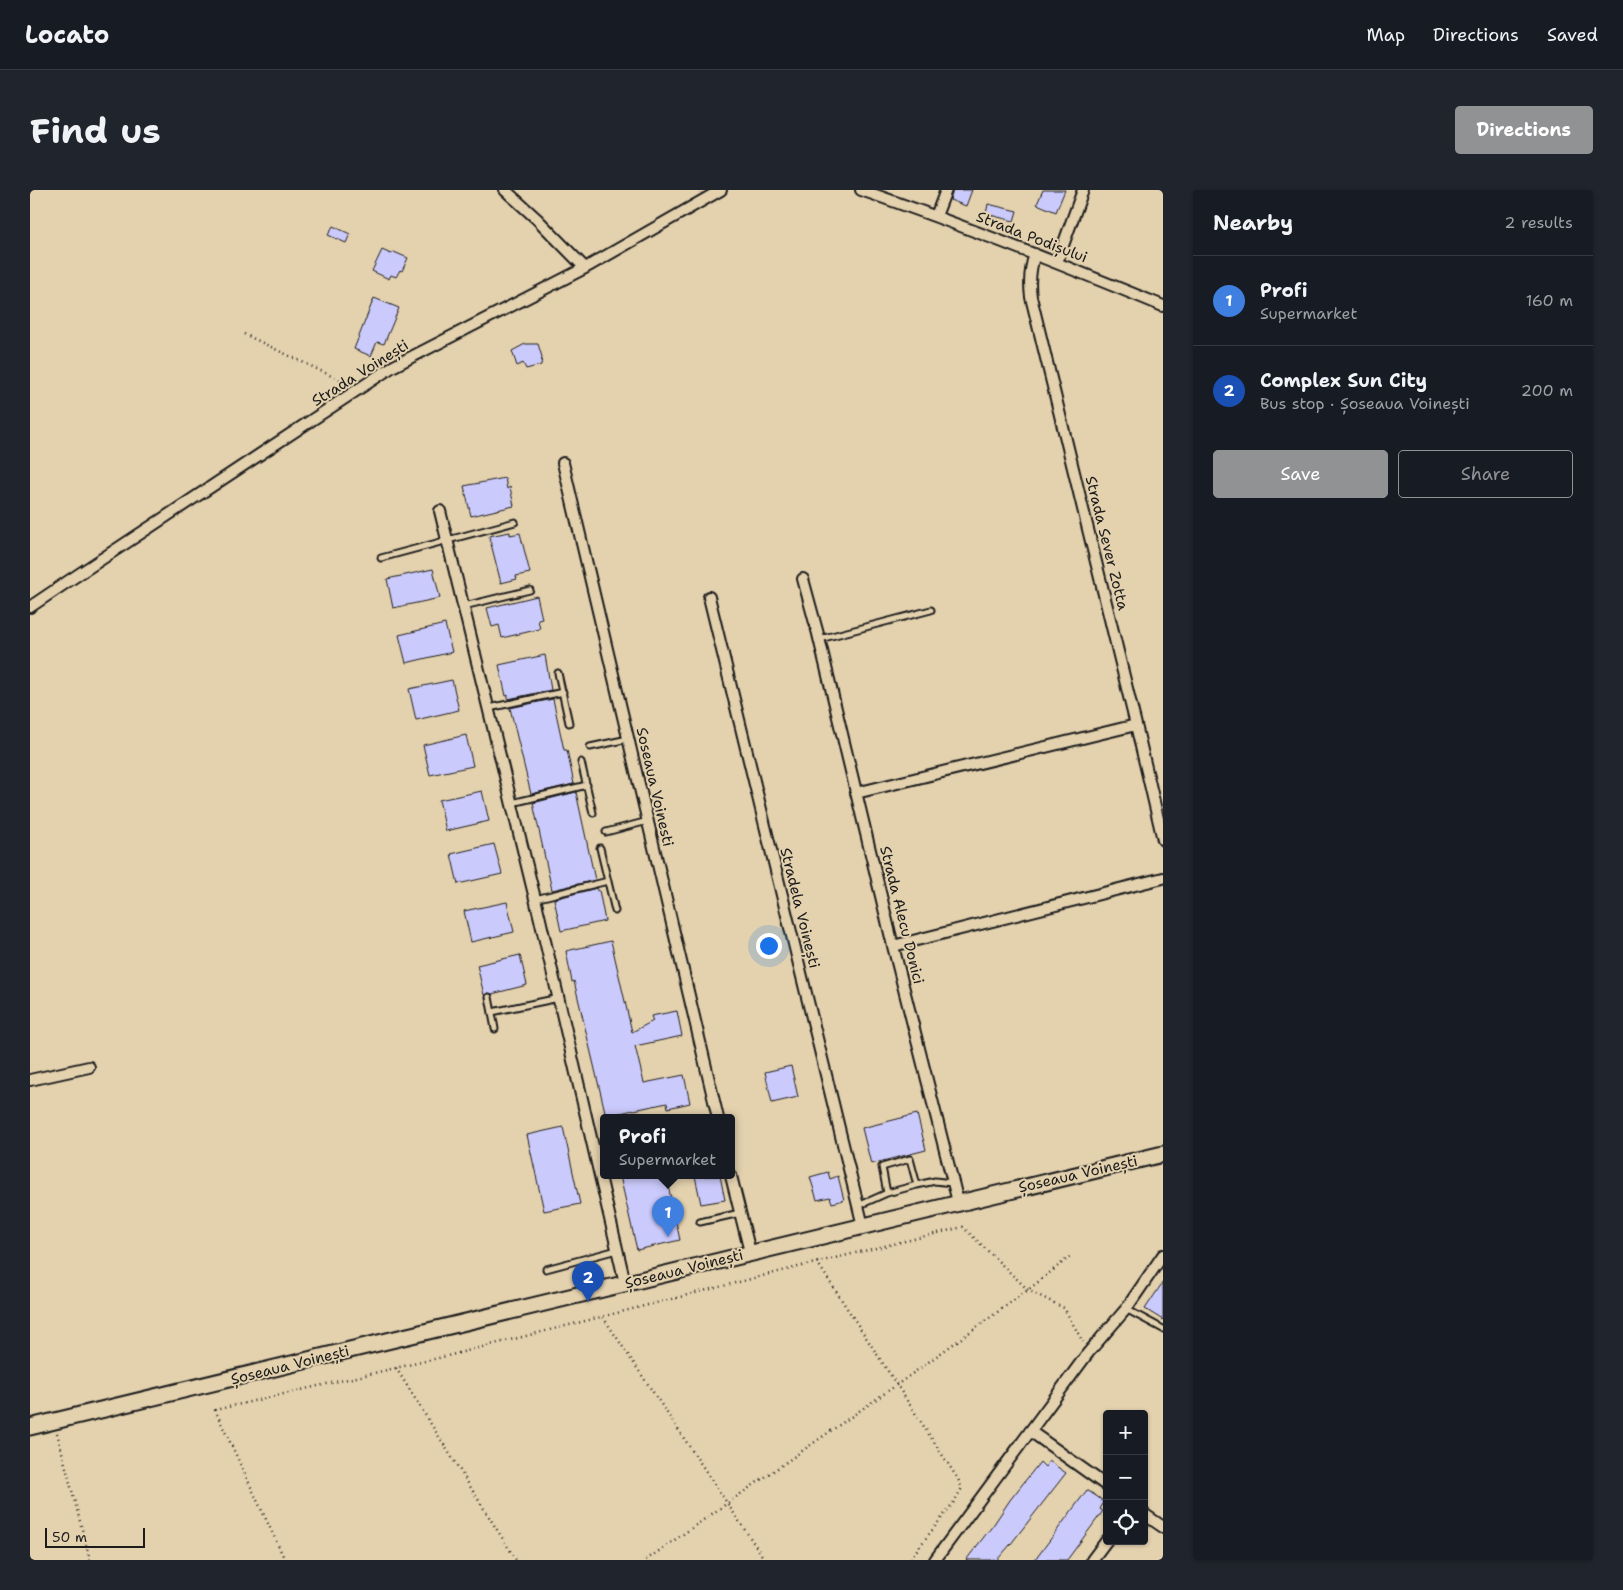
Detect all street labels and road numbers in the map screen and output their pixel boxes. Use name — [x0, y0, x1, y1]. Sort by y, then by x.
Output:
street label: Strada Podișului — [973, 207, 1090, 268]
street label: Strada Voinești — [308, 335, 413, 412]
street label: Strada Sever Zotta — [1081, 474, 1134, 613]
street label: Soseaua Voinesti — [632, 725, 678, 849]
street label: Strada Alecu Donici — [875, 844, 929, 986]
street label: Stradela Voinești — [774, 846, 825, 971]
street label: Șoseaua Voinești — [1016, 1151, 1140, 1198]
street label: Șoseaua Voinești — [623, 1245, 746, 1294]
street label: Șoseaua Voinești — [229, 1341, 352, 1390]

